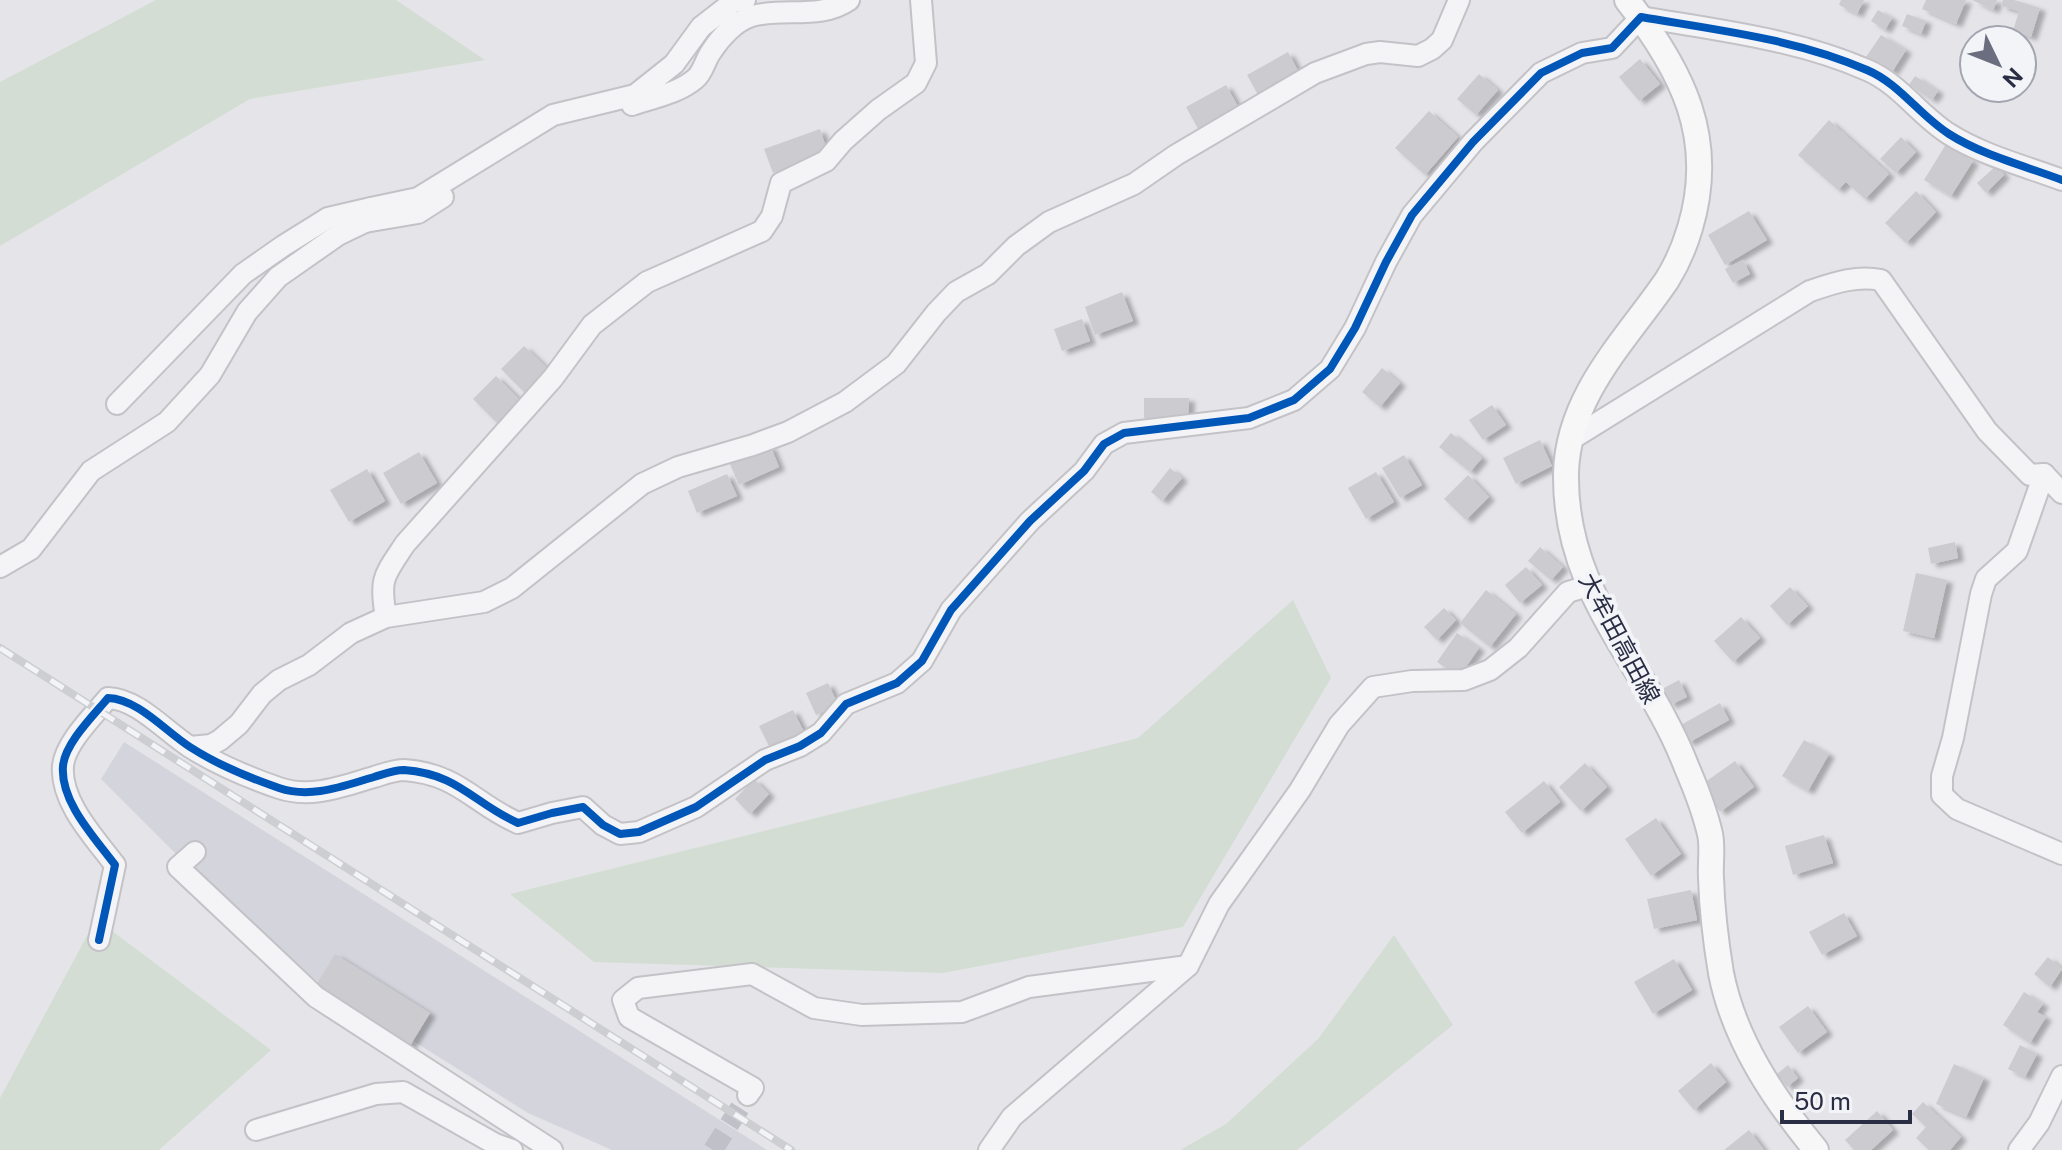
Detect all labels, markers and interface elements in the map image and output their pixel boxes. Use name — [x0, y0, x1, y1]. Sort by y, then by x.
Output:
north arrow — [1958, 24, 2038, 104]
text: N — [1997, 62, 2028, 93]
street label: 大牟田高田線 — [1574, 568, 1666, 708]
scale bar — [1782, 1074, 1910, 1124]
text: 50 m — [1794, 1087, 1851, 1115]

